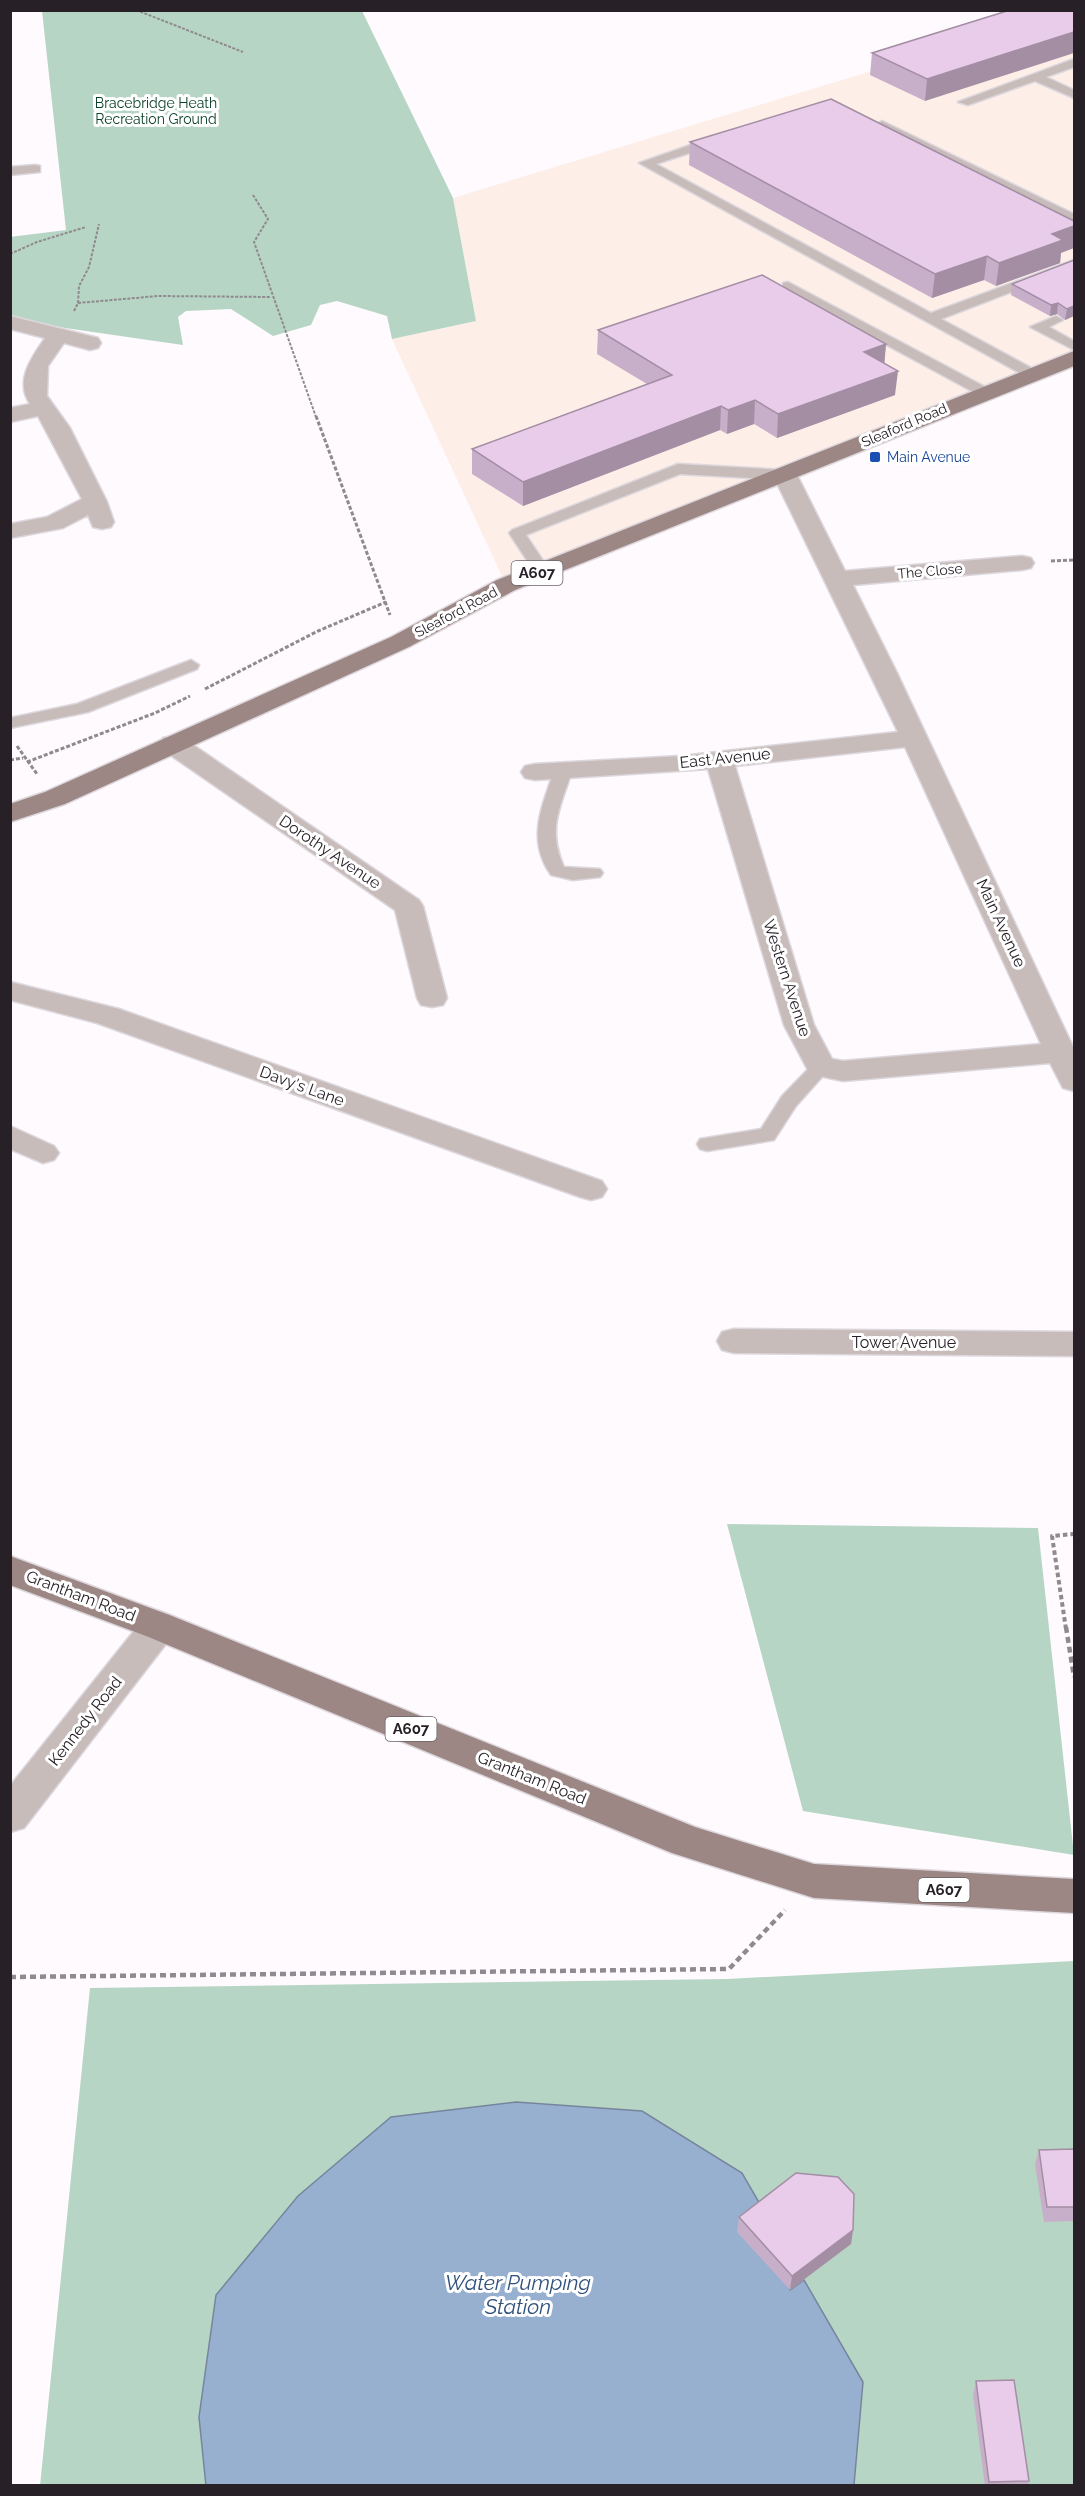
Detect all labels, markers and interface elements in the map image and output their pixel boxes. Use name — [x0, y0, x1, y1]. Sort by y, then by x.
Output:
park label: Bracebridge Heath Recreation Ground — [95, 95, 217, 127]
street label: Sleaford Road — [859, 400, 949, 450]
place label: Main Avenue — [887, 449, 970, 465]
marker: Main Avenue — [868, 450, 882, 464]
street label: The Close — [897, 560, 963, 582]
road number: A607 — [512, 561, 562, 585]
street label: Sleaford Road — [412, 583, 500, 641]
street label: East Avenue — [679, 744, 771, 772]
street label: Dorothy Avenue — [276, 811, 384, 893]
street label: Main Avenue — [972, 876, 1030, 970]
street label: Western Avenue — [759, 917, 815, 1039]
street label: Davy's Lane — [257, 1062, 347, 1110]
street label: Tower Avenue — [852, 1333, 956, 1352]
street label: Grantham Road — [24, 1566, 138, 1626]
street label: Kennedy Road — [44, 1673, 126, 1769]
road number: A607 — [386, 1717, 436, 1741]
street label: Grantham Road — [475, 1748, 589, 1808]
road number: A607 — [918, 1878, 970, 1902]
water label: Water Pumping Station — [445, 2270, 591, 2319]

